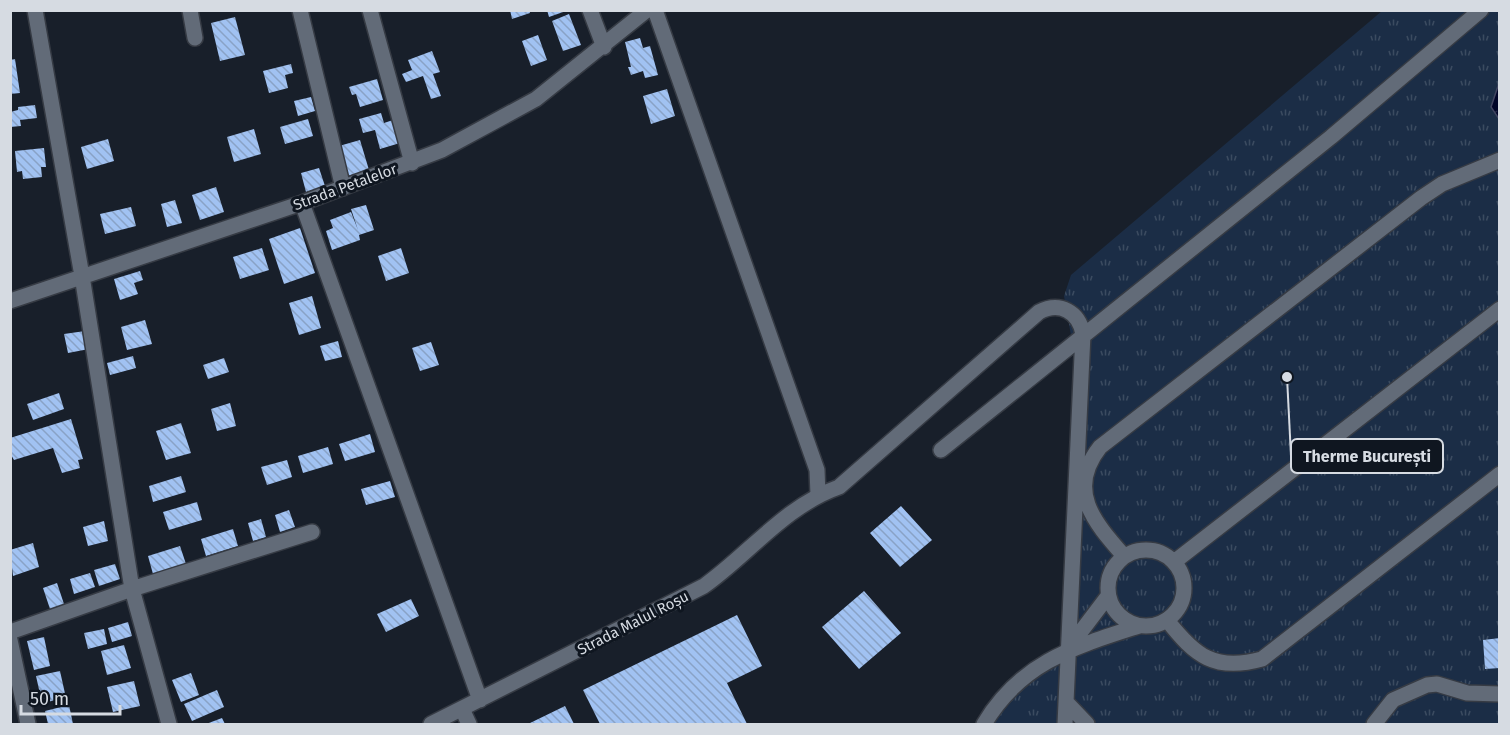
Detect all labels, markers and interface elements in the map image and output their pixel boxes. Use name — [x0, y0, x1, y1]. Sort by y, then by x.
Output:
street label: Strada Petalelor — [291, 160, 400, 214]
callout: Therme București — [1291, 439, 1443, 473]
text: Therme București — [1303, 447, 1431, 467]
street label: Strada Malul Roșu — [574, 587, 692, 660]
scale bar — [21, 678, 120, 716]
text: 50 m — [30, 688, 69, 710]

